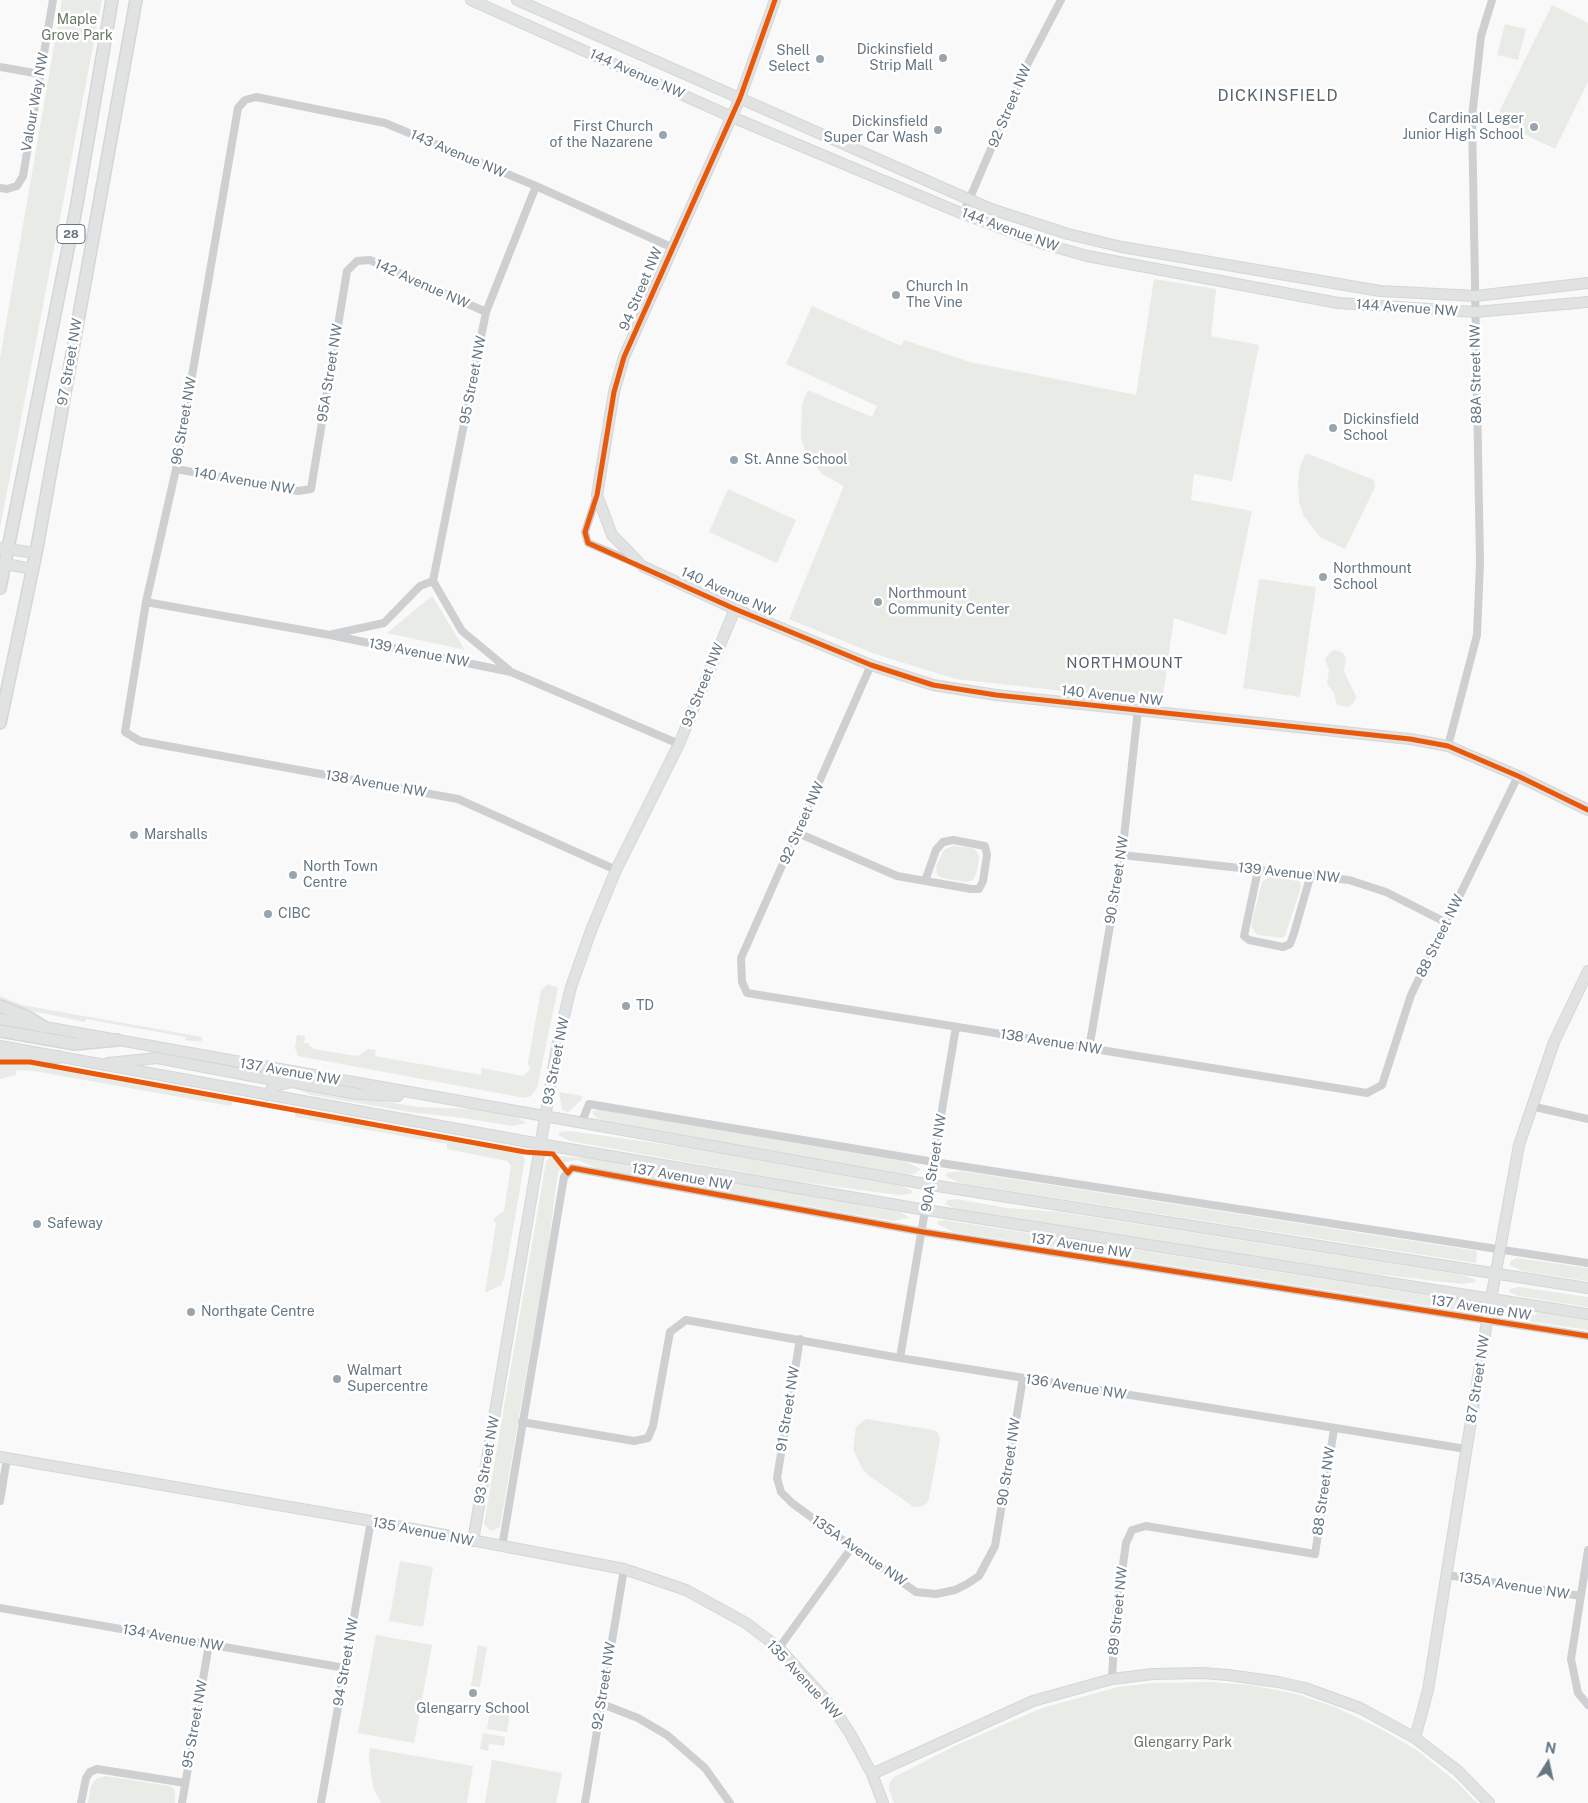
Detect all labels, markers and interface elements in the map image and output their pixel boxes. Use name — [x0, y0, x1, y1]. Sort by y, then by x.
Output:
park label: Maple Grove Park — [41, 12, 113, 44]
place label: Dickinsfield Strip Mall — [857, 42, 933, 74]
place label: Shell Select — [768, 43, 810, 75]
street label: 144 Avenue NW — [587, 46, 687, 102]
street label: Valour Way NW — [18, 51, 52, 153]
marker: Dickinsfield Strip Mall — [937, 52, 949, 64]
marker: Shell Select — [814, 53, 826, 65]
street label: 92 Street NW — [985, 62, 1035, 150]
district label: DICKINSFIELD — [1216, 86, 1340, 106]
place label: Cardinal Leger Junior High School — [1403, 111, 1524, 144]
place label: Dickinsfield Super Car Wash — [824, 114, 928, 146]
place label: First Church of the Nazarene — [549, 119, 653, 152]
marker: Cardinal Leger Junior High School — [1528, 121, 1540, 133]
marker: Dickinsfield Super Car Wash — [932, 124, 944, 136]
street label: 143 Avenue NW — [408, 126, 508, 182]
marker: First Church of the Nazarene — [657, 129, 669, 141]
street label: 144 Avenue NW — [959, 205, 1061, 255]
road number: 28 — [57, 224, 85, 243]
street label: 94 Street NW — [616, 245, 666, 333]
street label: 142 Avenue NW — [372, 256, 472, 312]
place label: Church In The Vine — [906, 279, 968, 312]
marker: Church In The Vine — [890, 289, 902, 301]
street label: 144 Avenue NW — [1355, 296, 1459, 320]
street label: 97 Street NW — [54, 317, 86, 407]
street label: 95A Street NW — [314, 323, 346, 423]
street label: 88A Street NW — [1467, 324, 1485, 424]
street label: 95 Street NW — [456, 335, 490, 425]
street label: 96 Street NW — [168, 376, 200, 466]
place label: Dickinsfield School — [1343, 412, 1419, 444]
marker: Dickinsfield School — [1327, 422, 1339, 434]
place label: St. Anne School — [744, 452, 848, 468]
marker: St. Anne School — [728, 454, 740, 466]
street label: 140 Avenue NW — [192, 464, 296, 498]
place label: Northmount School — [1333, 561, 1412, 594]
street label: 140 Avenue NW — [678, 564, 778, 620]
marker: Northmount School — [1317, 571, 1329, 583]
place label: Northmount Community Center — [888, 586, 1010, 618]
marker: Northmount Community Center — [872, 596, 884, 608]
street label: 139 Avenue NW — [367, 635, 471, 671]
street label: 93 Street NW — [679, 641, 727, 729]
district label: NORTHMOUNT — [1065, 654, 1185, 672]
street label: 140 Avenue NW — [1060, 682, 1164, 710]
street label: 138 Avenue NW — [324, 767, 428, 801]
street label: 92 Street NW — [776, 779, 828, 867]
place label: Marshalls — [144, 827, 208, 843]
marker: Marshalls — [128, 829, 140, 841]
street label: 90 Street NW — [1102, 835, 1132, 925]
place label: North Town Centre — [303, 859, 378, 892]
street label: 139 Avenue NW — [1237, 859, 1341, 887]
marker: North Town Centre — [287, 869, 299, 881]
street label: 88 Street NW — [1413, 892, 1467, 980]
place label: CIBC — [278, 906, 311, 922]
marker: CIBC — [262, 908, 274, 920]
place label: TD — [636, 998, 654, 1014]
marker: TD — [620, 1000, 632, 1012]
street label: 93 Street NW — [539, 1016, 573, 1106]
street label: 138 Avenue NW — [999, 1026, 1103, 1058]
street label: 137 Avenue NW — [239, 1055, 341, 1089]
street label: 90A Street NW — [918, 1113, 950, 1213]
street label: 137 Avenue NW — [631, 1160, 733, 1194]
place label: Safeway — [47, 1216, 103, 1232]
marker: Safeway — [31, 1218, 43, 1230]
street label: 137 Avenue NW — [1030, 1230, 1132, 1262]
street label: 137 Avenue NW — [1430, 1292, 1532, 1324]
place label: Northgate Centre — [201, 1304, 315, 1320]
marker: Northgate Centre — [185, 1306, 197, 1318]
street label: 87 Street NW — [1463, 1334, 1493, 1424]
place label: Walmart Supercentre — [347, 1363, 428, 1395]
street label: 91 Street NW — [773, 1365, 803, 1453]
street label: 136 Avenue NW — [1024, 1371, 1128, 1403]
marker: Walmart Supercentre — [331, 1373, 343, 1385]
street label: 93 Street NW — [471, 1415, 503, 1505]
street label: 90 Street NW — [994, 1417, 1024, 1507]
street label: 88 Street NW — [1309, 1445, 1339, 1537]
street label: 135A Avenue NW — [808, 1512, 910, 1590]
street label: 135 Avenue NW — [371, 1514, 475, 1550]
street label: 89 Street NW — [1105, 1566, 1131, 1656]
street label: 135A Avenue NW — [1457, 1569, 1571, 1603]
street label: 94 Street NW — [330, 1617, 362, 1707]
street label: 134 Avenue NW — [121, 1621, 225, 1655]
street label: 135 Avenue NW — [763, 1637, 845, 1723]
street label: 92 Street NW — [589, 1641, 619, 1731]
street label: 95 Street NW — [179, 1679, 211, 1769]
marker: Glengarry School — [467, 1687, 479, 1699]
place label: Glengarry School — [416, 1701, 530, 1717]
park label: Glengarry Park — [1134, 1735, 1232, 1751]
north arrow — [1523, 1738, 1573, 1788]
text: N — [1544, 1739, 1557, 1757]

